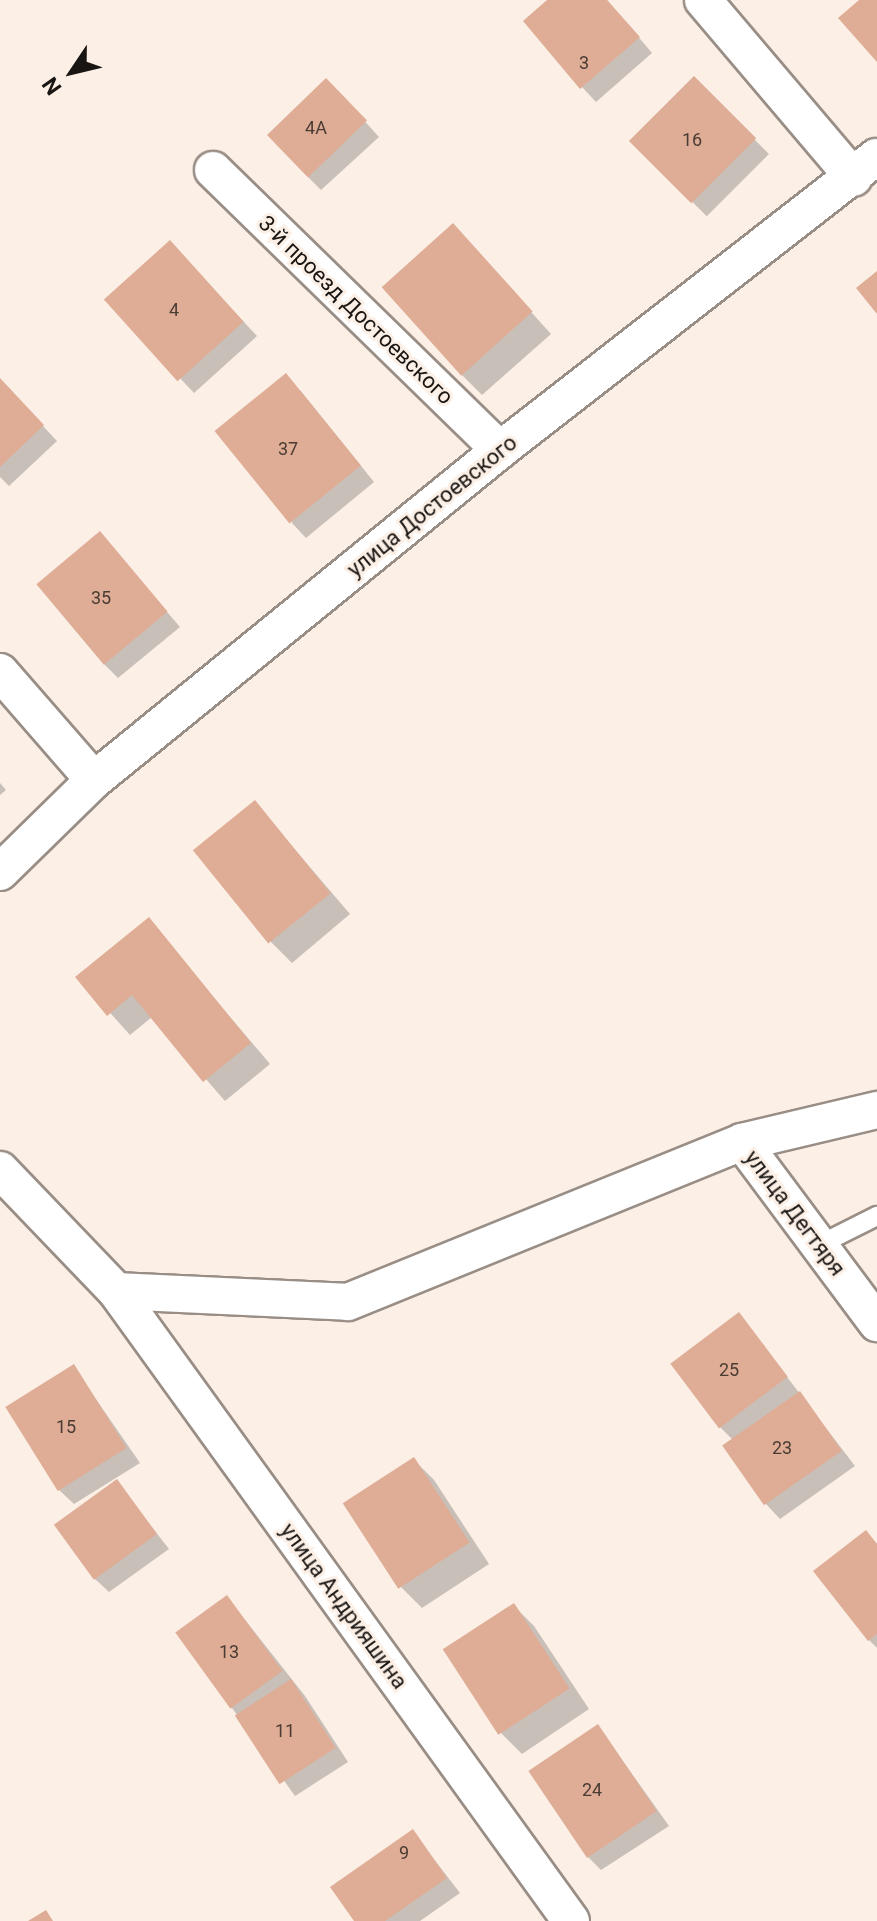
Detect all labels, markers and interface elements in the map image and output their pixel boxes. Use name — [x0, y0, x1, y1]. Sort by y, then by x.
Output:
north arrow — [32, 32, 112, 112]
house number: 3 — [579, 52, 589, 74]
text: N — [37, 73, 67, 100]
house number: 4А — [305, 117, 327, 139]
house number: 16 — [682, 129, 702, 151]
street label: 3-й проезд Достоевского — [253, 210, 459, 410]
house number: 4 — [169, 299, 179, 321]
street label: улица Достоевского — [342, 429, 522, 583]
house number: 37 — [278, 438, 298, 460]
house number: 35 — [91, 587, 111, 609]
street label: улица Дегтяря — [739, 1145, 851, 1281]
house number: 25 — [719, 1359, 739, 1381]
house number: 15 — [56, 1416, 76, 1438]
house number: 23 — [772, 1437, 792, 1459]
street label: улица Андрияшина — [275, 1518, 413, 1694]
house number: 13 — [219, 1641, 239, 1663]
house number: 11 — [275, 1720, 295, 1742]
house number: 24 — [582, 1779, 602, 1801]
house number: 9 — [399, 1842, 409, 1864]

